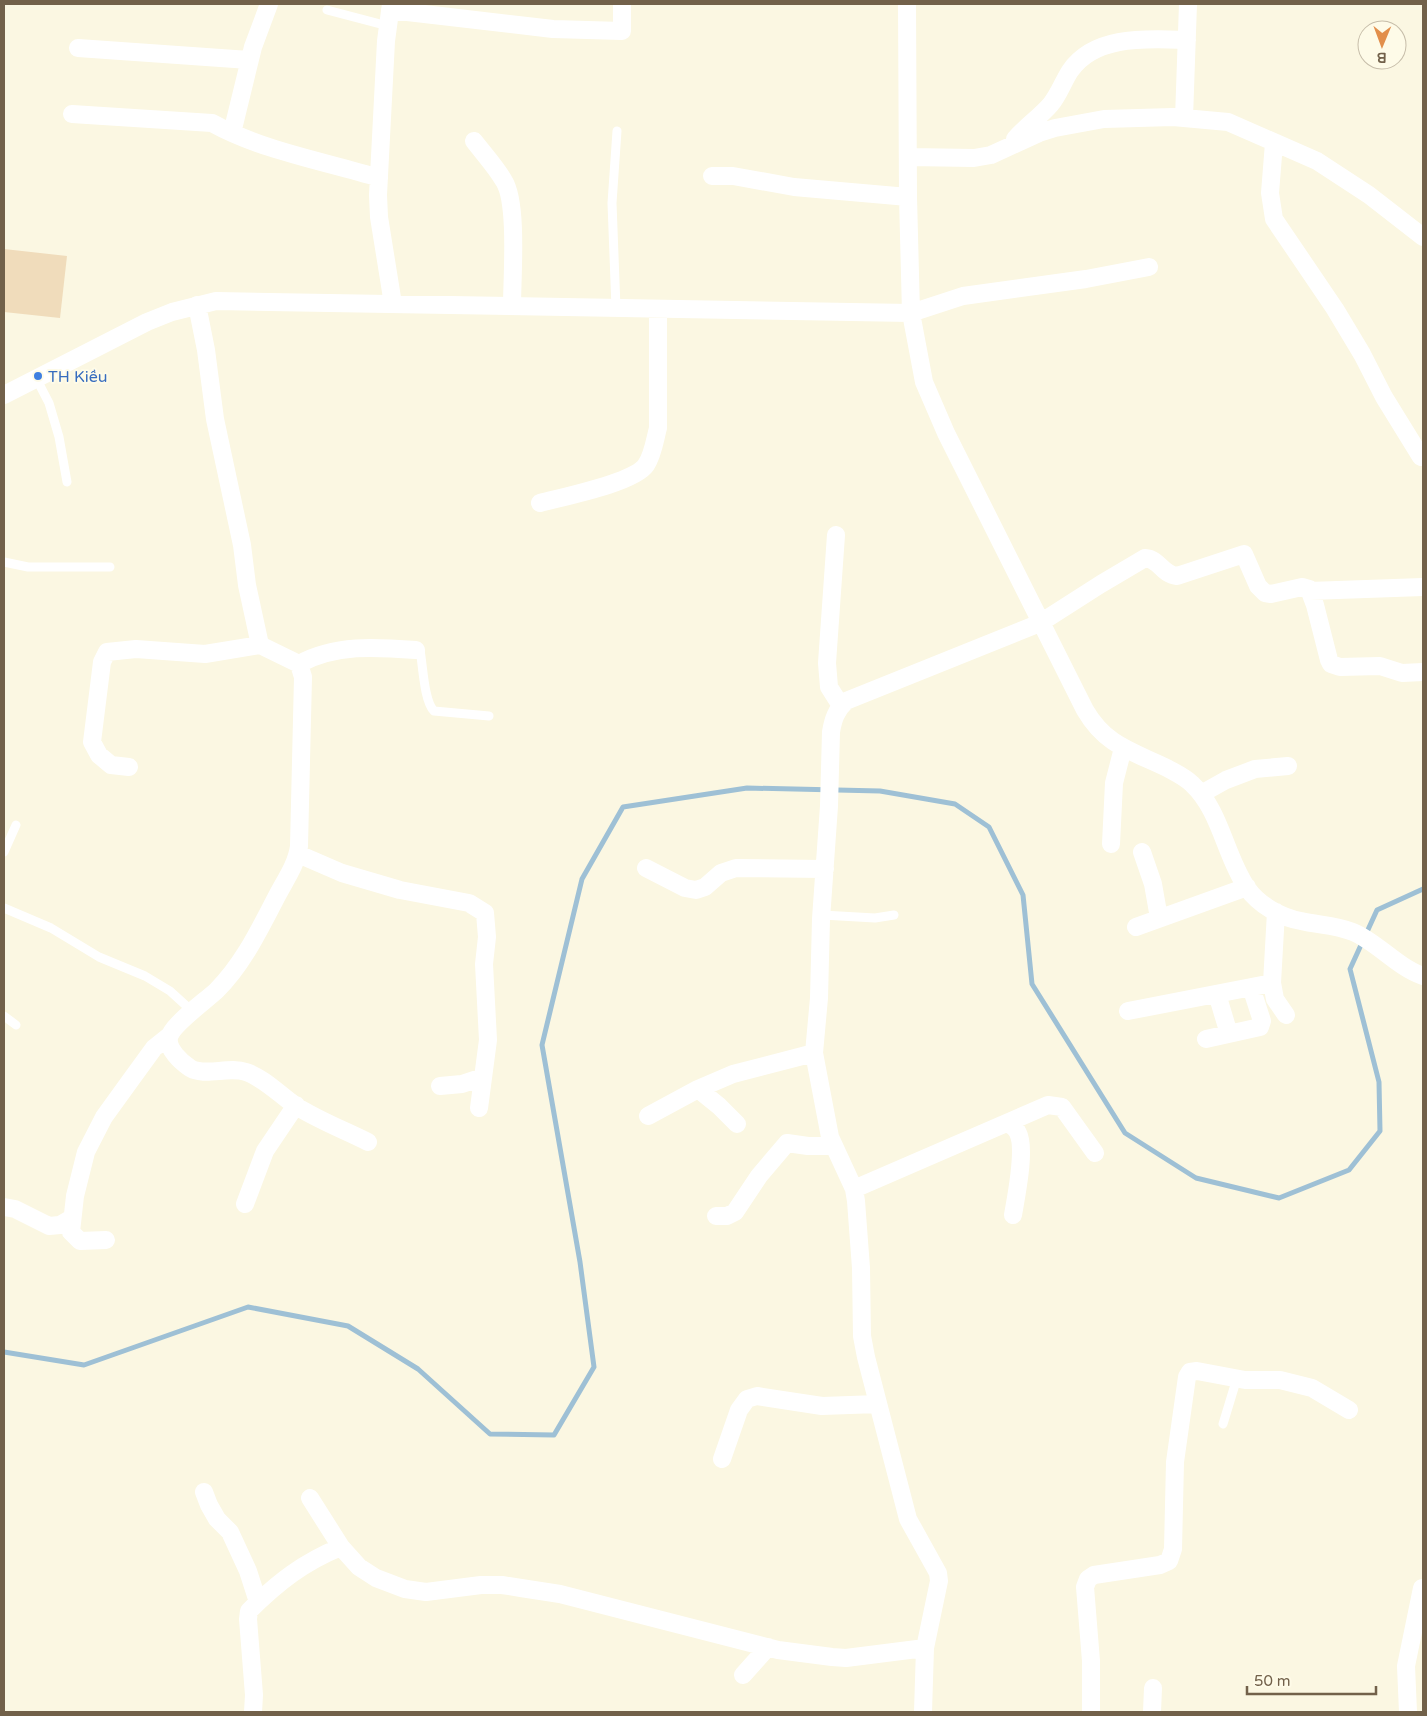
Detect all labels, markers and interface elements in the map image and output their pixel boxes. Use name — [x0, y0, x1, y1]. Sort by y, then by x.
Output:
north arrow — [1357, 20, 1407, 70]
text: B — [1376, 49, 1387, 66]
place label: TH Kiều — [48, 367, 108, 387]
marker: TH Kiều — [32, 370, 44, 382]
scale bar — [1247, 1664, 1376, 1696]
text: 50 m — [1254, 1672, 1291, 1690]

